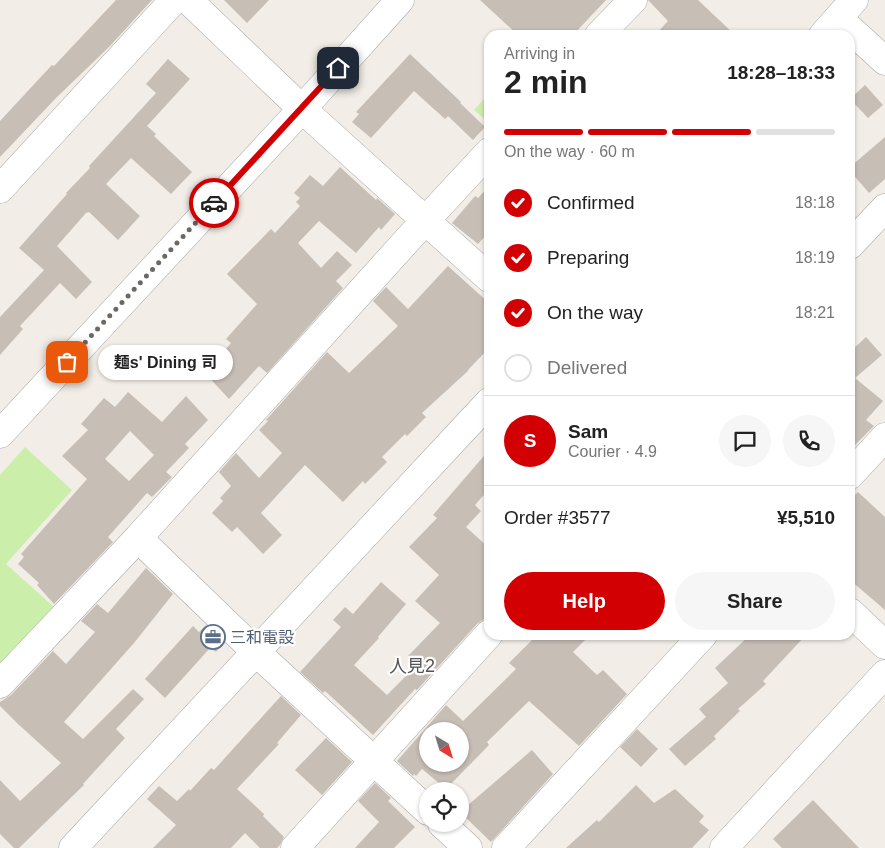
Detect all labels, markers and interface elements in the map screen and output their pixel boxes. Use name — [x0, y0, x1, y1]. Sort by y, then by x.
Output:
text: Arriving in — [504, 45, 575, 62]
pin — [317, 47, 359, 89]
icon: home — [324, 54, 352, 82]
text: 18:28–18:33 — [727, 62, 835, 83]
text: 2 min — [504, 64, 588, 100]
text: On the way · 60 m — [504, 143, 635, 160]
courier — [189, 178, 239, 228]
icon: car — [200, 189, 228, 217]
icon: check — [504, 189, 532, 217]
text: Confirmed — [547, 192, 635, 213]
text: 18:18 — [795, 194, 835, 211]
icon: check — [504, 244, 532, 272]
text: Preparing — [547, 247, 629, 268]
text: 18:19 — [795, 249, 835, 266]
icon: check — [504, 299, 532, 327]
text: On the way — [547, 302, 643, 323]
text: 18:21 — [795, 304, 835, 321]
pin — [46, 341, 88, 383]
callout: 麺s' Dining 司 — [97, 344, 232, 380]
icon: bag — [53, 348, 81, 376]
text: 麺s' Dining 司 — [114, 354, 217, 371]
text: Delivered — [547, 357, 627, 378]
button: chat — [719, 415, 771, 467]
button: phone — [783, 415, 835, 467]
text: Sam — [568, 421, 608, 442]
text: S — [524, 430, 536, 451]
text: Courier · 4.9 — [568, 443, 657, 460]
text: Order #3577 — [504, 507, 611, 528]
text: ¥5,510 — [777, 507, 835, 528]
button: Help — [504, 572, 665, 630]
button: Share — [675, 572, 835, 630]
office icon: 三和電設 — [200, 624, 226, 650]
place label: 三和電設 — [230, 629, 294, 646]
district label: 人見2 — [389, 656, 435, 676]
north arrow — [419, 722, 469, 772]
map controls — [419, 722, 469, 832]
button: locate — [419, 782, 469, 832]

